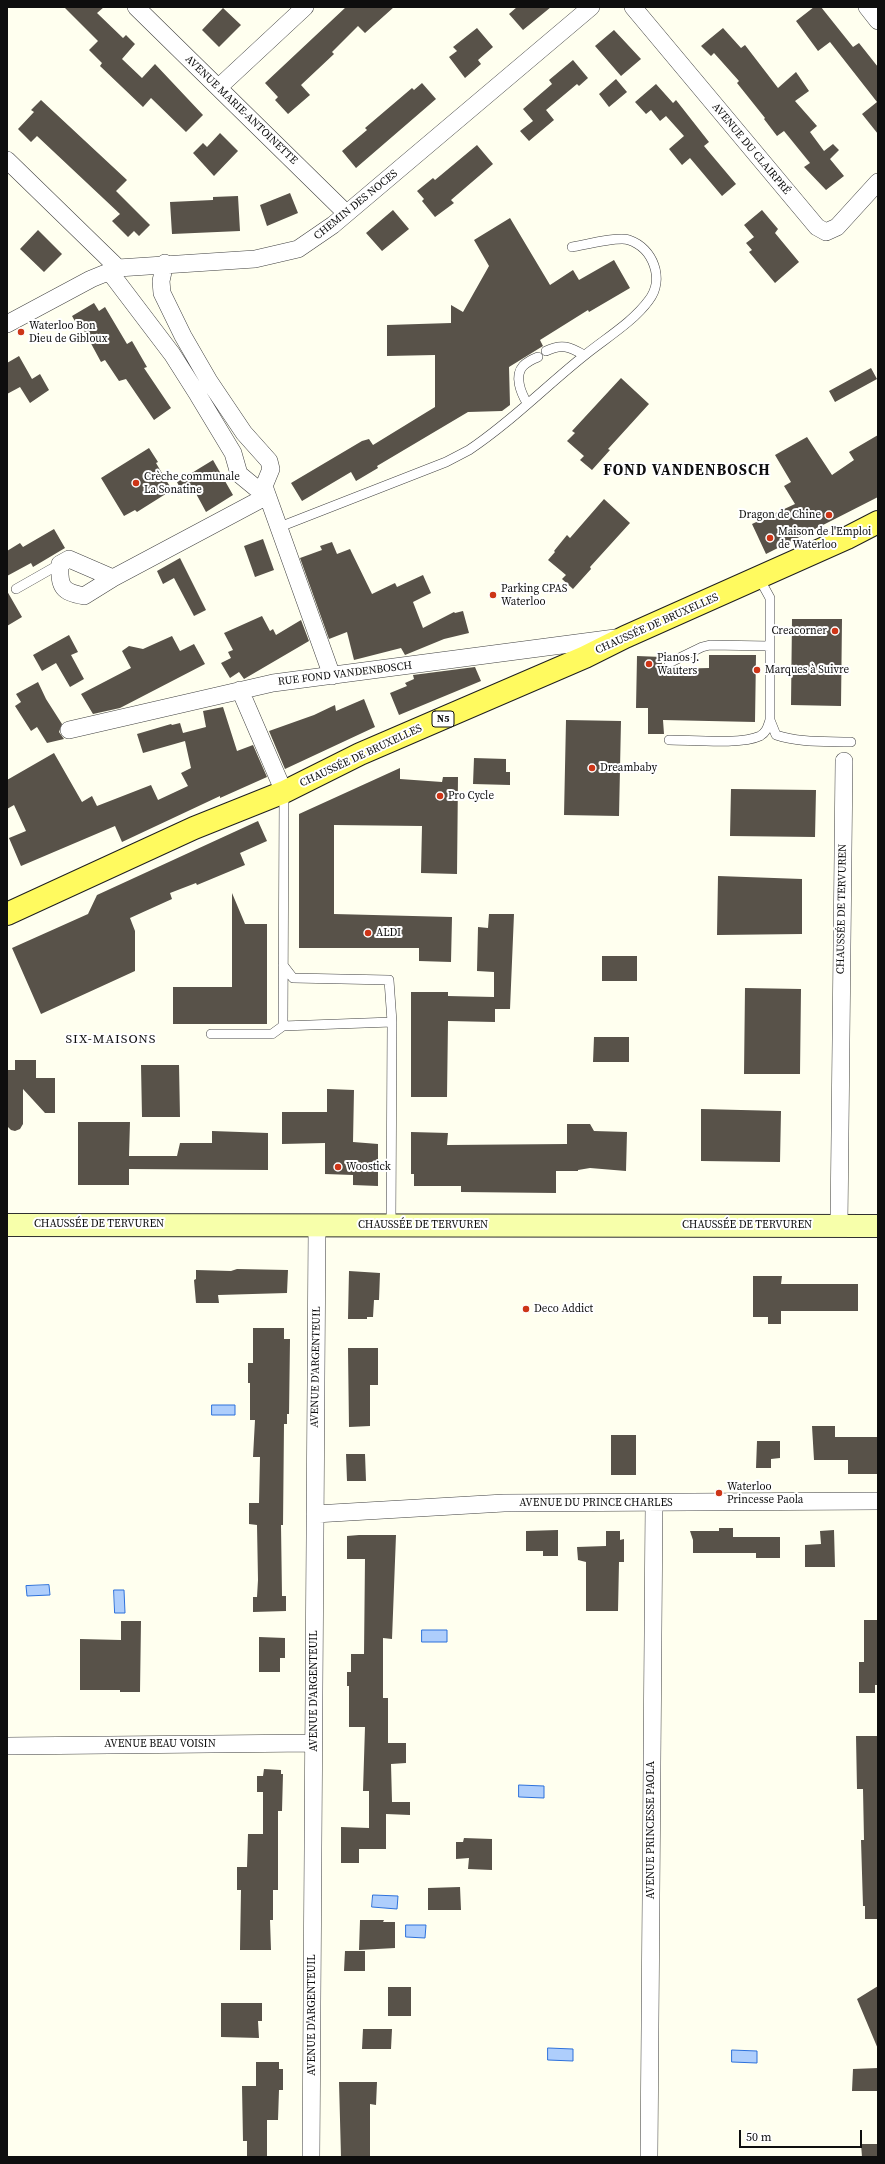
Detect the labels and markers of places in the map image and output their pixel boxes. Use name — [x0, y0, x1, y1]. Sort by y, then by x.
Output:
place label: Waterloo Bon Dieu de Gibloux — [29, 319, 108, 345]
marker: Waterloo Bon Dieu de Gibloux — [16, 327, 26, 337]
place label: Crèche communale La Sonatine — [144, 470, 240, 496]
marker: Crèche communale La Sonatine — [131, 478, 141, 488]
place label: Dragon de Chine — [739, 508, 821, 522]
marker: Dragon de Chine — [824, 510, 834, 520]
place label: Maison de l'Emploi de Waterloo — [778, 525, 871, 551]
marker: Maison de l'Emploi de Waterloo — [765, 533, 775, 543]
place label: Parking CPAS Waterloo — [501, 582, 567, 608]
marker: Parking CPAS Waterloo — [488, 590, 498, 600]
place label: Creacorner — [771, 624, 827, 638]
marker: Creacorner — [830, 626, 840, 636]
place label: Pianos J. Wauters — [657, 651, 699, 677]
marker: Pianos J. Wauters — [644, 659, 654, 669]
place label: Marques à Suivre — [765, 663, 849, 677]
marker: Marques à Suivre — [752, 665, 762, 675]
place label: Dreambaby — [600, 761, 657, 775]
marker: Dreambaby — [587, 763, 597, 773]
place label: Pro Cycle — [448, 789, 494, 803]
marker: Pro Cycle — [435, 791, 445, 801]
place label: ALDI — [376, 926, 401, 940]
marker: ALDI — [363, 928, 373, 938]
place label: Woostick — [346, 1160, 391, 1174]
marker: Woostick — [333, 1162, 343, 1172]
place label: Deco Addict — [534, 1302, 593, 1316]
marker: Deco Addict — [521, 1304, 531, 1314]
place label: Waterloo Princesse Paola — [727, 1480, 803, 1506]
marker: Waterloo Princesse Paola — [714, 1488, 724, 1498]

